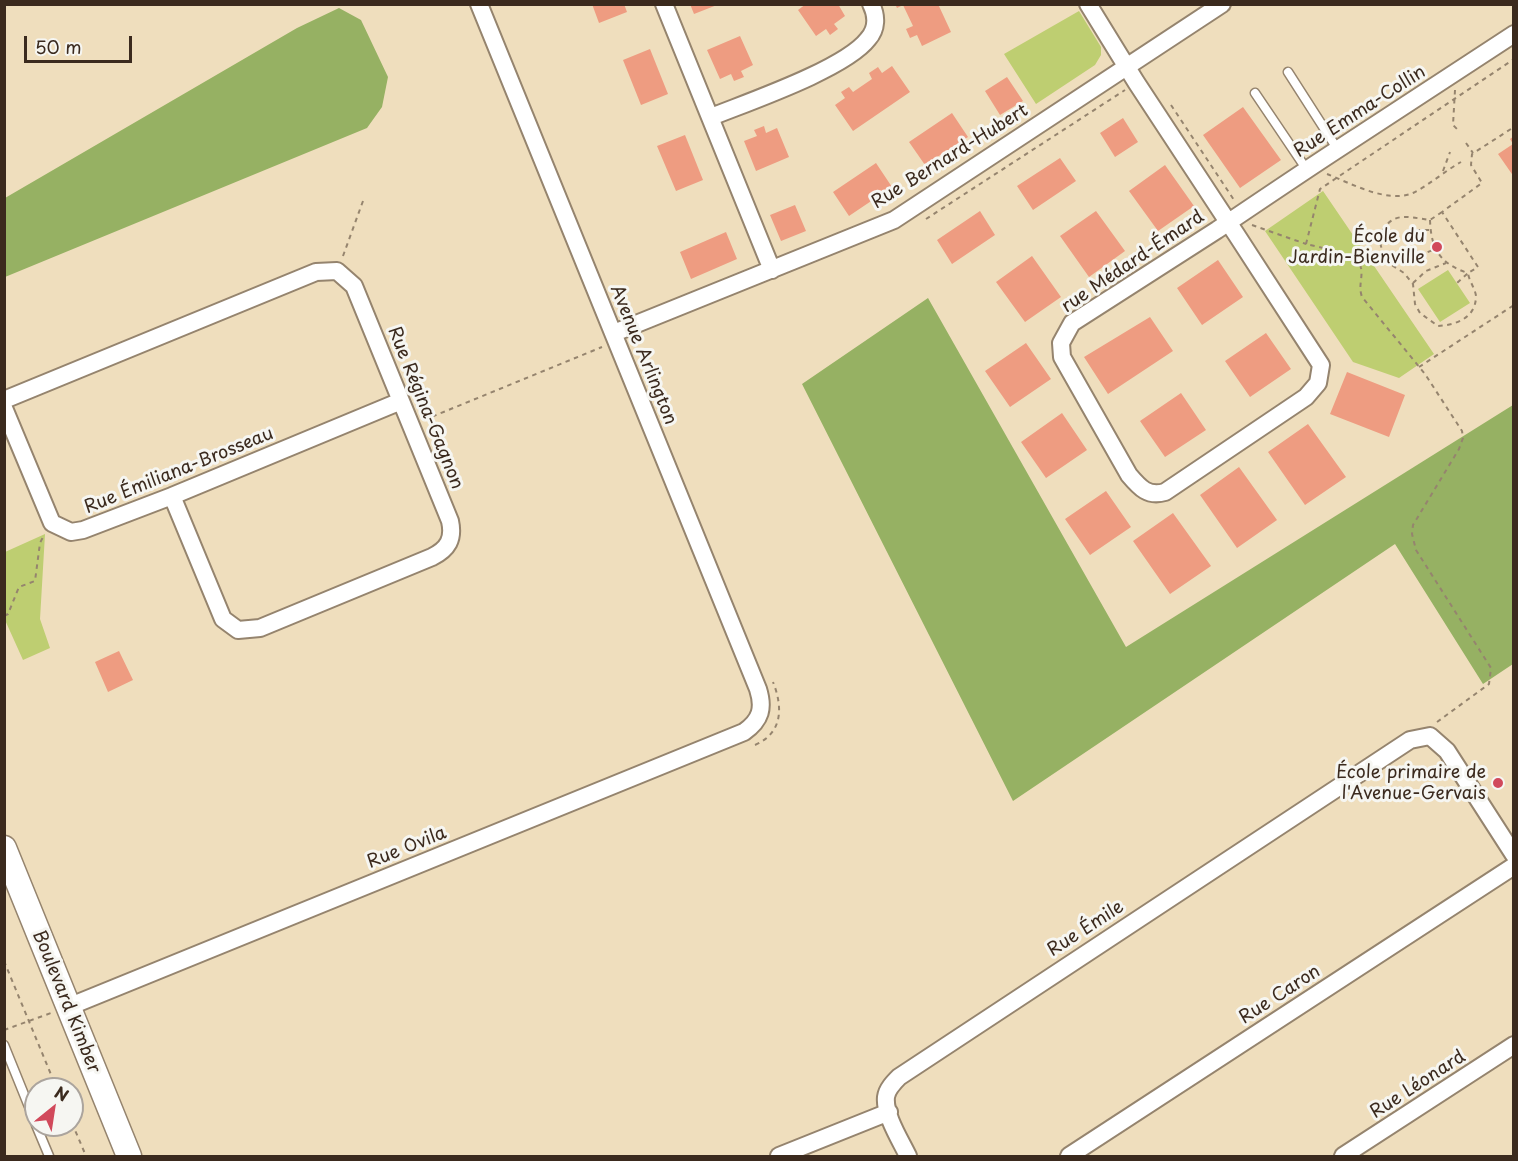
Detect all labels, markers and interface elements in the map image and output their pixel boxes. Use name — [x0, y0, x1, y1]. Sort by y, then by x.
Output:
scale bar — [27, 24, 135, 62]
text: 50 m — [35, 33, 82, 60]
street label: Rue Emma-Collin — [1290, 61, 1430, 163]
street label: Rue Bernard-Hubert — [868, 100, 1032, 214]
street label: rue Médard-Émard — [1058, 206, 1208, 318]
place label: École du Jardin-Bienville — [1288, 226, 1425, 268]
marker: École du Jardin-Bienville — [1430, 240, 1444, 254]
street label: Avenue Arlington — [605, 282, 681, 428]
street label: Rue Régina-Gagnon — [382, 323, 468, 493]
street label: Rue Émiliana-Brosseau — [81, 423, 277, 519]
place label: École primaire de l'Avenue-Gervais — [1336, 762, 1486, 804]
marker: École primaire de l'Avenue-Gervais — [1491, 776, 1505, 790]
street label: Rue Ovila — [364, 822, 450, 874]
street label: Rue Émile — [1044, 896, 1128, 962]
street label: Boulevard Kimber — [27, 927, 105, 1077]
street label: Rue Caron — [1235, 961, 1325, 1029]
street label: Rue Léonard — [1366, 1046, 1470, 1124]
north arrow — [24, 1077, 84, 1137]
text: N — [51, 1080, 73, 1107]

